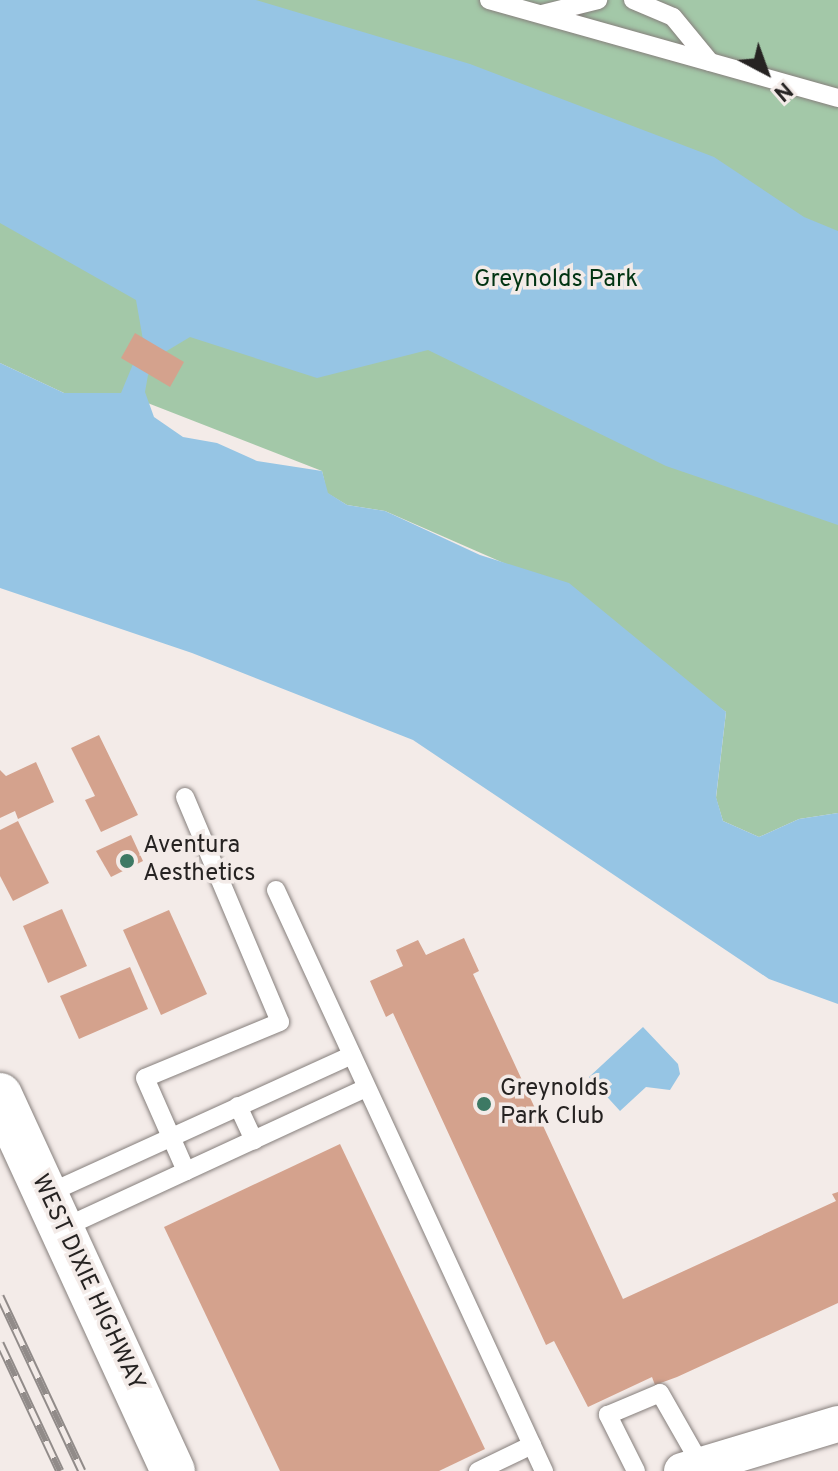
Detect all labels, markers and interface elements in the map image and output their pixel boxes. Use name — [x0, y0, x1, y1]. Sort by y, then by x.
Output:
north arrow — [726, 32, 806, 112]
text: N — [767, 75, 797, 106]
park label: Greynolds Park — [474, 267, 638, 295]
place label: Aventura Aesthetics — [143, 833, 256, 889]
marker: Aventura Aesthetics — [118, 852, 136, 870]
place label: Greynolds Park Club — [500, 1076, 609, 1132]
marker: Greynolds Park Club — [475, 1095, 493, 1113]
street label: WEST DIXIE HIGHWAY — [24, 1170, 150, 1396]

